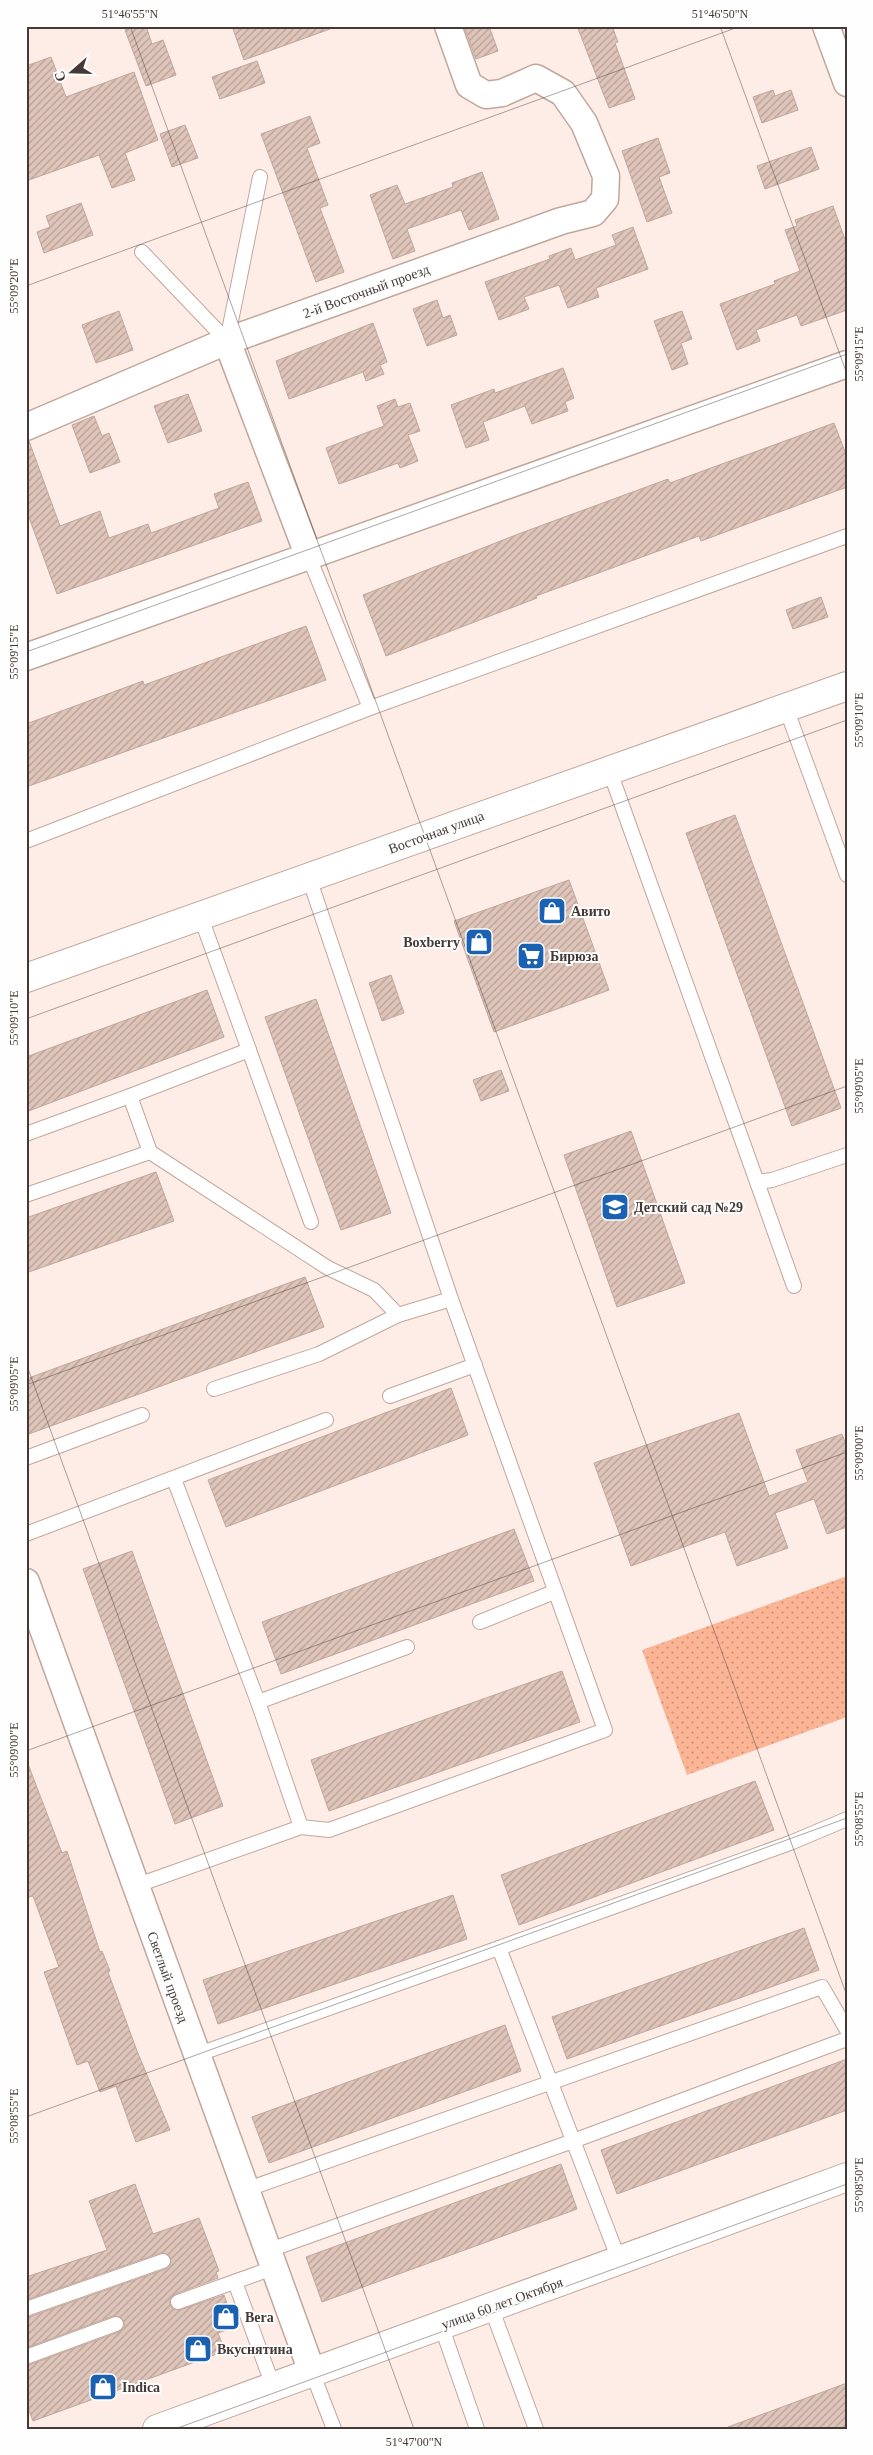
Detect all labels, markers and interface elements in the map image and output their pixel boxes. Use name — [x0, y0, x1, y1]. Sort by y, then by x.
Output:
text: 51°46'55"N — [102, 7, 159, 21]
text: 51°46'50"N — [692, 7, 749, 21]
north arrow — [48, 48, 98, 98]
text: С — [51, 69, 69, 84]
text: 55°09'20"E — [7, 258, 21, 314]
street label: 2-й Восточный проезд — [301, 262, 431, 321]
text: 55°09'15"E — [852, 326, 866, 382]
text: 55°09'15"E — [7, 624, 21, 680]
text: 55°09'10"E — [852, 692, 866, 748]
street label: Восточная улица — [386, 808, 487, 857]
shop icon: Авито — [537, 896, 567, 926]
place label: Авито — [571, 904, 610, 919]
shop icon: Boxberry — [464, 927, 494, 957]
place label: Boxberry — [403, 935, 460, 950]
supermarket icon: Бирюза — [516, 941, 546, 971]
place label: Бирюза — [550, 949, 598, 964]
text: 55°09'10"E — [7, 990, 21, 1046]
text: 55°09'05"E — [852, 1058, 866, 1114]
school or university icon: Детский сад №29 — [600, 1192, 630, 1222]
place label: Детский сад №29 — [634, 1200, 743, 1215]
text: 55°09'05"E — [7, 1356, 21, 1412]
text: 55°09'00"E — [852, 1425, 866, 1481]
text: 55°09'00"E — [7, 1722, 21, 1778]
text: 55°08'55"E — [852, 1791, 866, 1847]
street label: Светлый проезд — [144, 1930, 191, 2025]
text: 55°08'55"E — [7, 2088, 21, 2144]
text: 55°08'50"E — [852, 2157, 866, 2213]
street label: улица 60 лет Октября — [439, 2274, 565, 2332]
shop icon: Bera — [211, 2302, 241, 2332]
place label: Bera — [245, 2310, 274, 2325]
shop icon: Вкуснятина — [183, 2334, 213, 2364]
place label: Вкуснятина — [217, 2342, 293, 2357]
shop icon: Indica — [88, 2372, 118, 2402]
place label: Indica — [122, 2380, 160, 2395]
text: 51°47'00"N — [386, 2435, 443, 2449]

